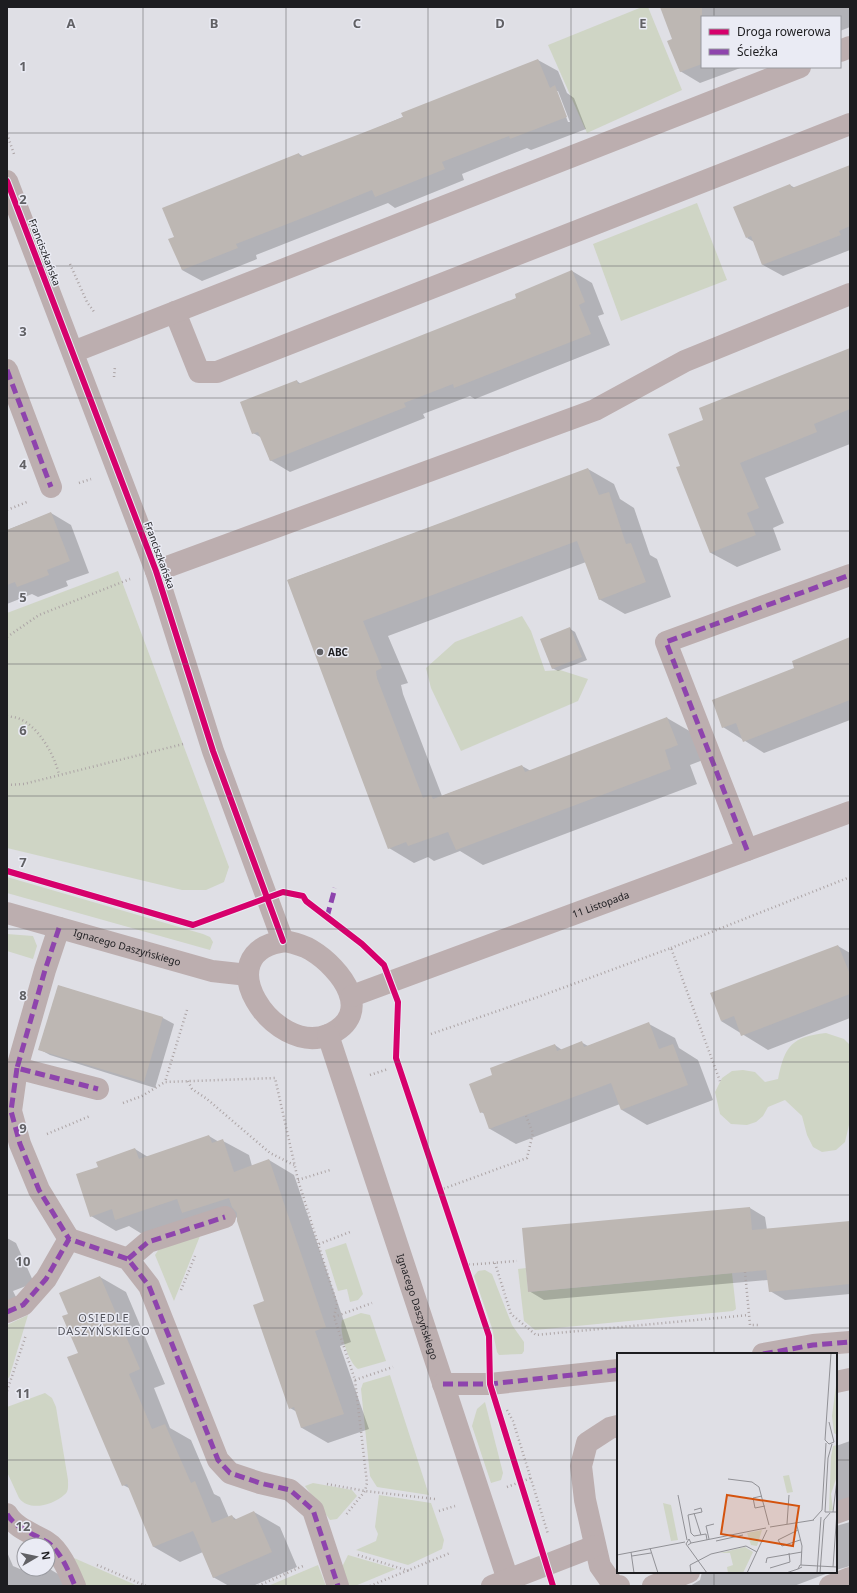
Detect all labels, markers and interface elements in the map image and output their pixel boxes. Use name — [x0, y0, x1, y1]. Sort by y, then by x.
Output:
text: A — [67, 14, 76, 32]
text: B — [210, 14, 218, 32]
text: C — [353, 14, 361, 32]
text: D — [495, 14, 505, 32]
text: E — [639, 14, 647, 32]
legend — [701, 16, 841, 68]
text: Droga rowerowa — [737, 23, 831, 40]
text: Ścieżka — [737, 43, 778, 60]
text: 1 — [19, 57, 27, 75]
text: 2 — [19, 190, 27, 208]
street label: Franciszkańska — [26, 217, 64, 287]
text: 3 — [19, 322, 27, 340]
text: 4 — [19, 455, 27, 473]
street label: Franciszkańska — [141, 519, 179, 591]
text: 5 — [19, 588, 27, 606]
place label: ABC — [328, 645, 349, 659]
marker: ABC — [315, 647, 325, 657]
text: 6 — [19, 721, 27, 739]
text: 7 — [19, 853, 27, 871]
street label: 11 Listopada — [570, 887, 631, 921]
street label: Ignacego Daszyńskiego — [72, 925, 183, 969]
text: 8 — [19, 986, 27, 1004]
text: 9 — [19, 1119, 27, 1137]
text: 10 — [16, 1252, 30, 1270]
street label: Ignacego Daszyńskiego — [394, 1252, 442, 1361]
district label: OSIEDLE DASZYŃSKIEGO — [57, 1310, 151, 1338]
inset map — [617, 1353, 837, 1573]
text: 11 — [16, 1384, 30, 1402]
text: 12 — [16, 1517, 30, 1535]
north arrow — [16, 1537, 56, 1577]
text: N — [38, 1550, 54, 1561]

